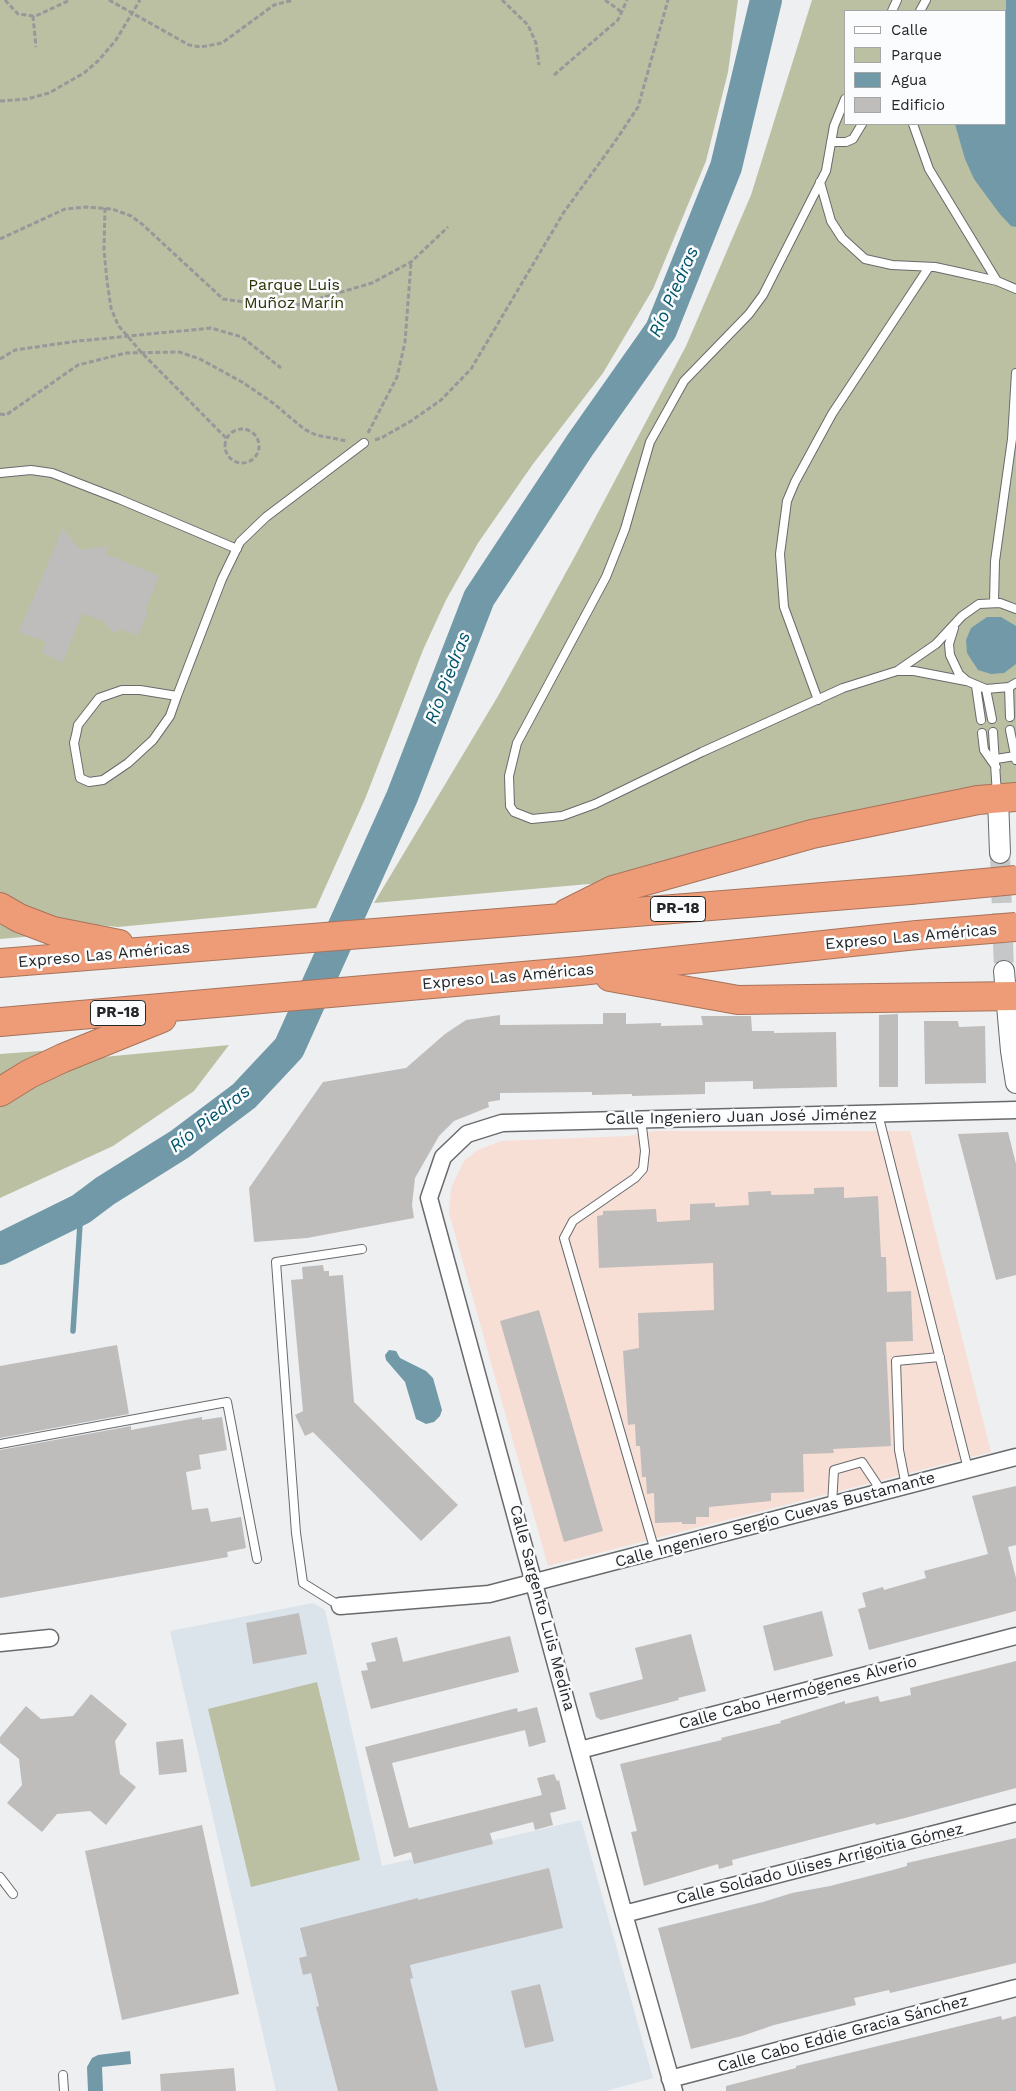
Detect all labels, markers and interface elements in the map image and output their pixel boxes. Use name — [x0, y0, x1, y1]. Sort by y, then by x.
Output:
legend — [844, 10, 1006, 125]
text: Calle — [891, 21, 928, 39]
text: Parque — [891, 46, 942, 64]
text: Agua — [891, 71, 927, 89]
text: Edificio — [891, 96, 945, 114]
water label: Río Piedras — [644, 243, 704, 341]
park label: Parque Luis Muñoz Marín — [244, 275, 344, 313]
water label: Río Piedras — [421, 629, 475, 727]
road number: PR-18 — [650, 896, 706, 922]
street label: Expreso Las Américas — [824, 920, 998, 954]
street label: Expreso Las Américas — [17, 938, 191, 972]
street label: Expreso Las Américas — [421, 960, 595, 994]
road number: PR-18 — [90, 1000, 146, 1026]
water label: Río Piedras — [165, 1081, 255, 1157]
street label: Calle Ingeniero Juan José Jiménez — [605, 1105, 877, 1129]
street label: Calle Ingeniero Sergio Cuevas Bustamante — [613, 1468, 937, 1572]
street label: Calle Sargento Luis Medina — [505, 1503, 579, 1713]
street label: Calle Cabo Hermógenes Alverio — [677, 1652, 919, 1734]
street label: Calle Soldado Ulises Arrigoitia Gómez — [674, 1819, 966, 1909]
street label: Calle Cabo Eddie Gracia Sánchez — [715, 1991, 971, 2077]

